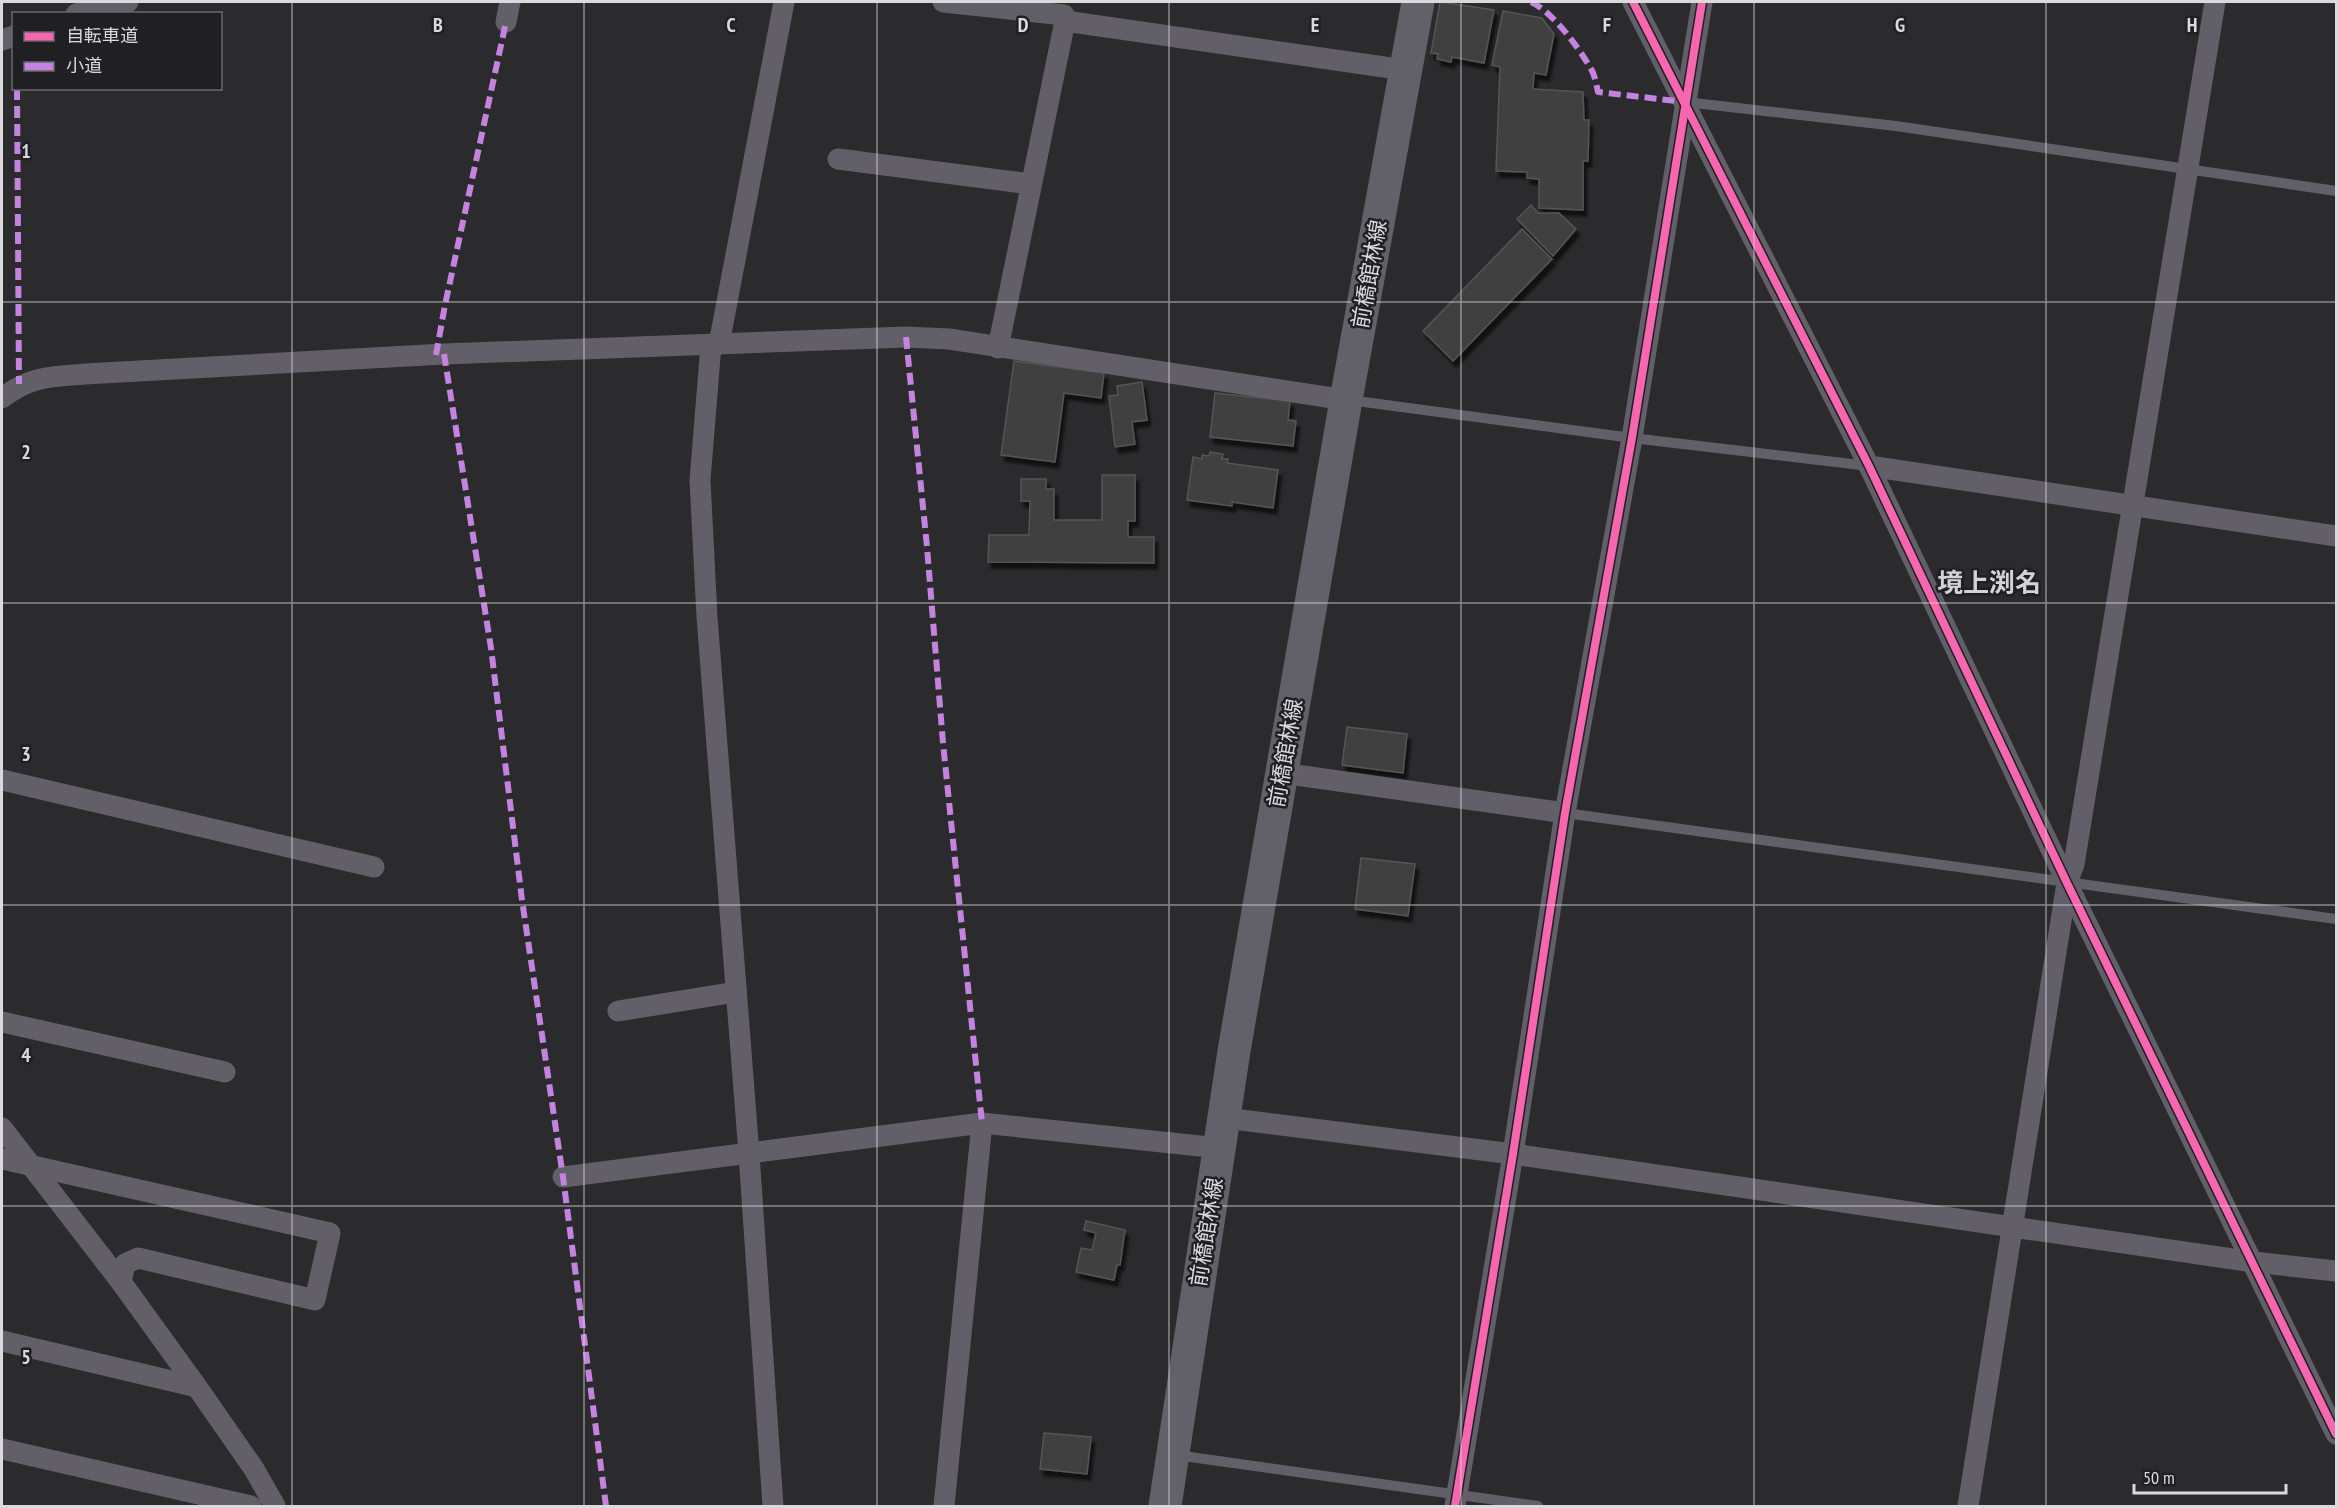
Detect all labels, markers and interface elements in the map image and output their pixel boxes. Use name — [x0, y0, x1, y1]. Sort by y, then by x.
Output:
legend — [12, 12, 222, 90]
text: B — [433, 12, 443, 38]
text: C — [726, 12, 736, 38]
text: D — [1018, 12, 1029, 38]
text: E — [1311, 12, 1319, 38]
text: F — [1603, 12, 1611, 38]
text: G — [1895, 12, 1905, 38]
text: H — [2187, 12, 2197, 38]
text: 自転車道 — [66, 24, 138, 47]
text: 小道 — [66, 54, 102, 77]
text: 1 — [21, 138, 31, 164]
street label: 前橋館林線 — [1346, 217, 1392, 331]
text: 2 — [21, 439, 31, 465]
district label: 境上渕名 — [1937, 566, 2041, 599]
street label: 前橋館林線 — [1262, 696, 1308, 810]
text: 3 — [21, 741, 31, 767]
text: 4 — [21, 1042, 31, 1068]
street label: 前橋館林線 — [1184, 1175, 1228, 1289]
text: 5 — [21, 1344, 31, 1370]
scale bar — [2134, 1457, 2286, 1495]
text: 50 m — [2143, 1466, 2175, 1489]

